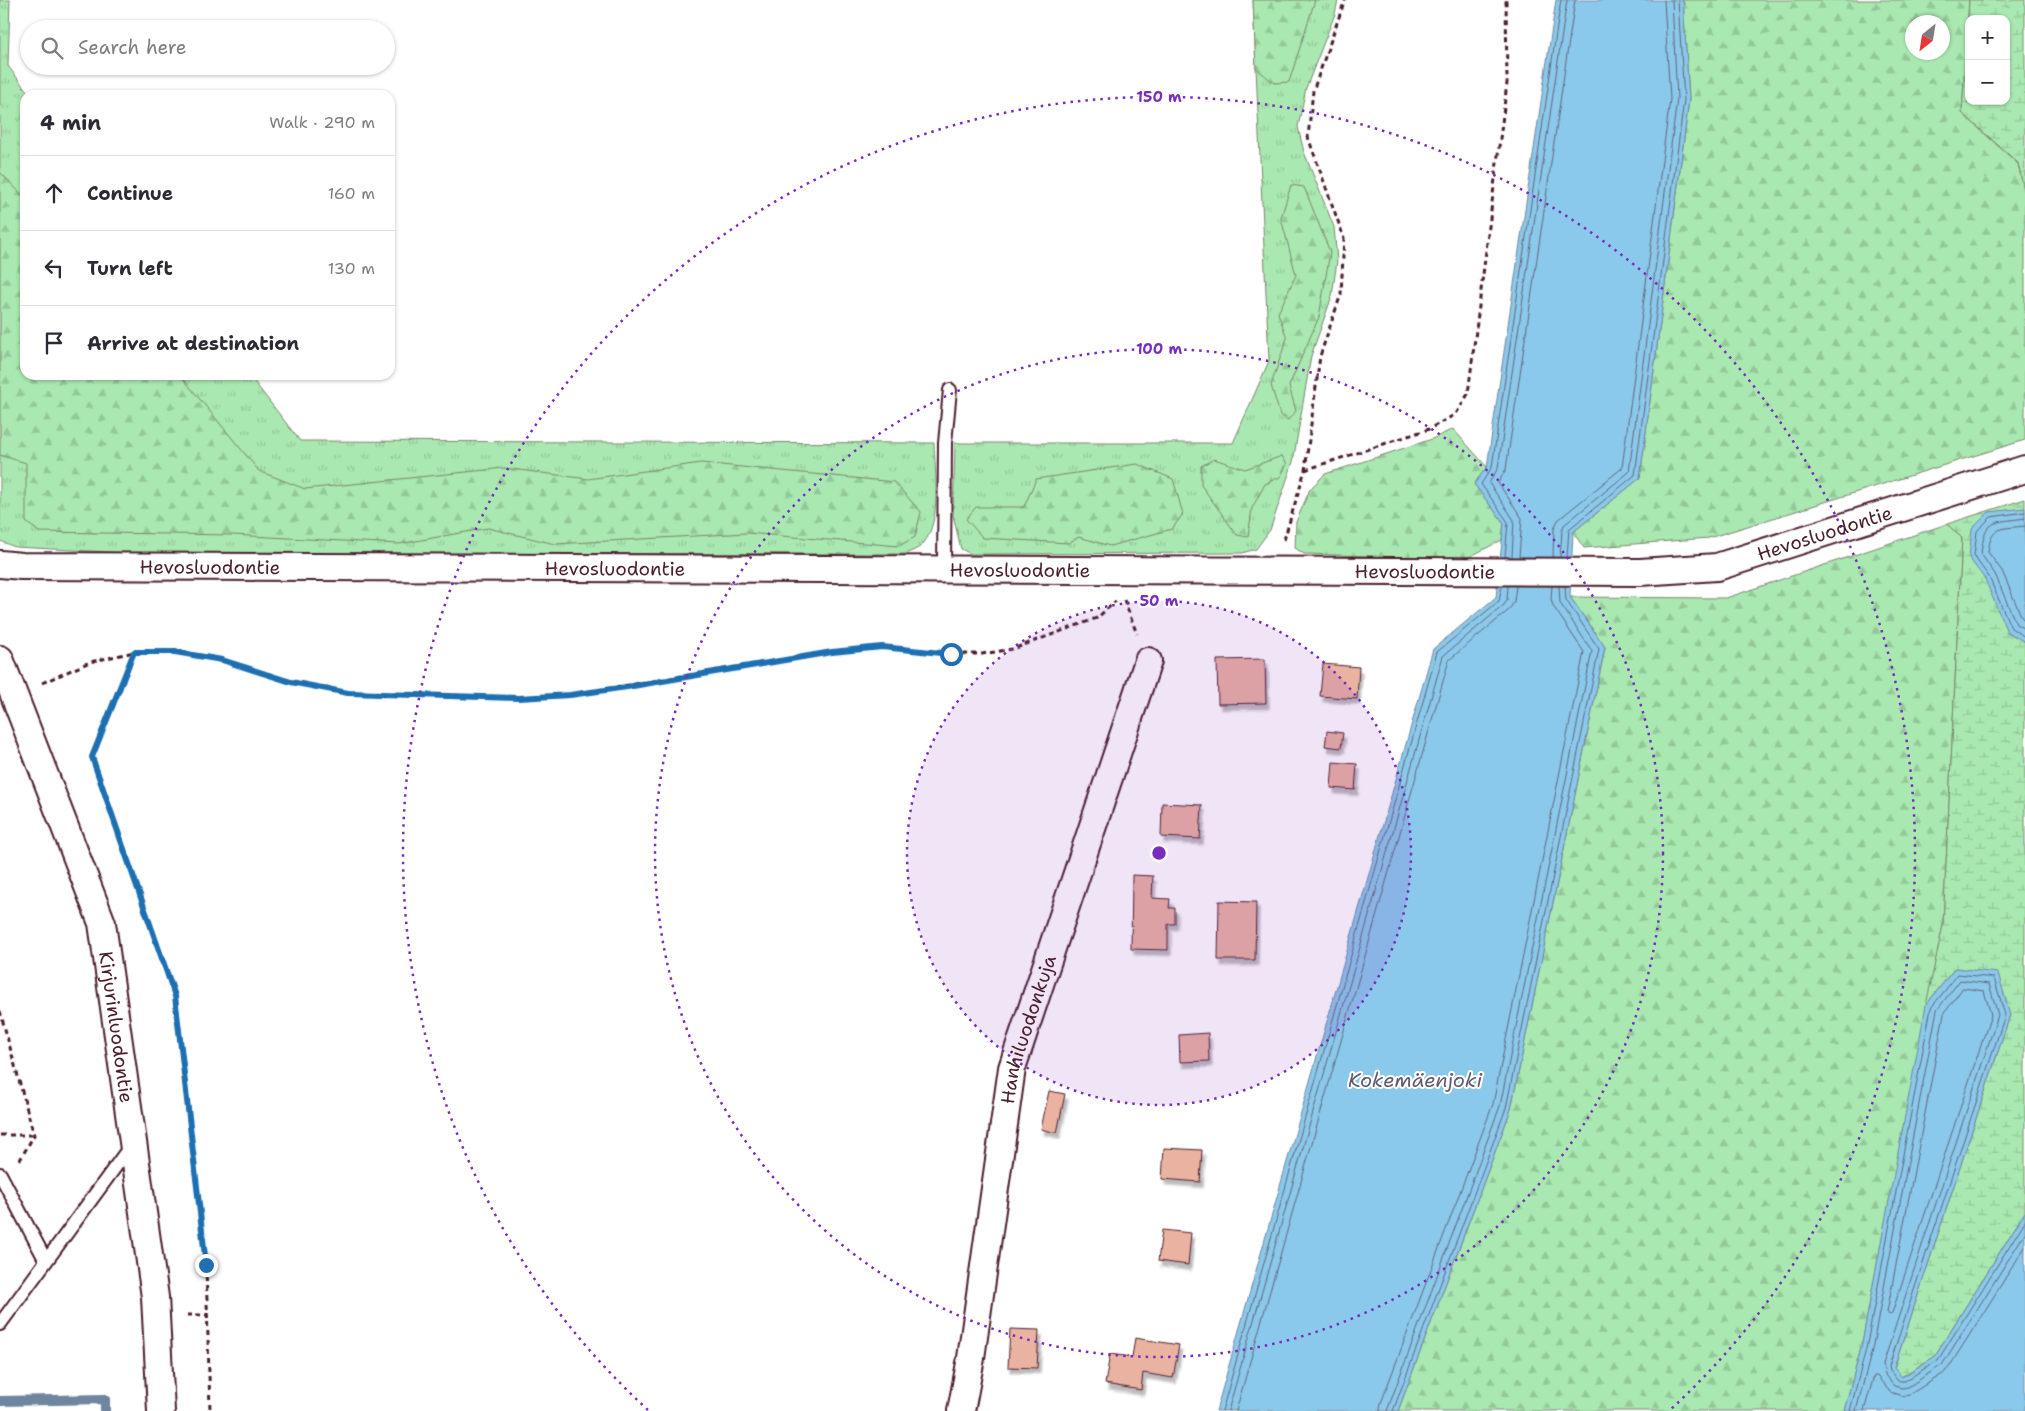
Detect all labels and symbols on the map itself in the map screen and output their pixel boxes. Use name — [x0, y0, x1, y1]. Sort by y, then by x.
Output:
north arrow — [1905, 15, 1950, 60]
text: 150 m — [1136, 87, 1182, 107]
text: 100 m — [1136, 339, 1182, 359]
street label: Hevosluodontie — [1754, 500, 1895, 566]
street label: Hevosluodontie — [139, 554, 280, 579]
street label: Hevosluodontie — [544, 555, 685, 581]
street label: Hevosluodontie — [949, 557, 1090, 582]
street label: Hevosluodontie — [1354, 558, 1495, 584]
text: 50 m — [1140, 591, 1179, 611]
route start — [940, 643, 963, 666]
centre of rings — [1150, 844, 1168, 862]
street label: Kirjurinluodontie — [94, 950, 140, 1104]
street label: Hanhiluodonkuja — [995, 951, 1061, 1106]
water label: Kokemäenjoki — [1348, 1067, 1482, 1093]
route end — [195, 1254, 218, 1277]

